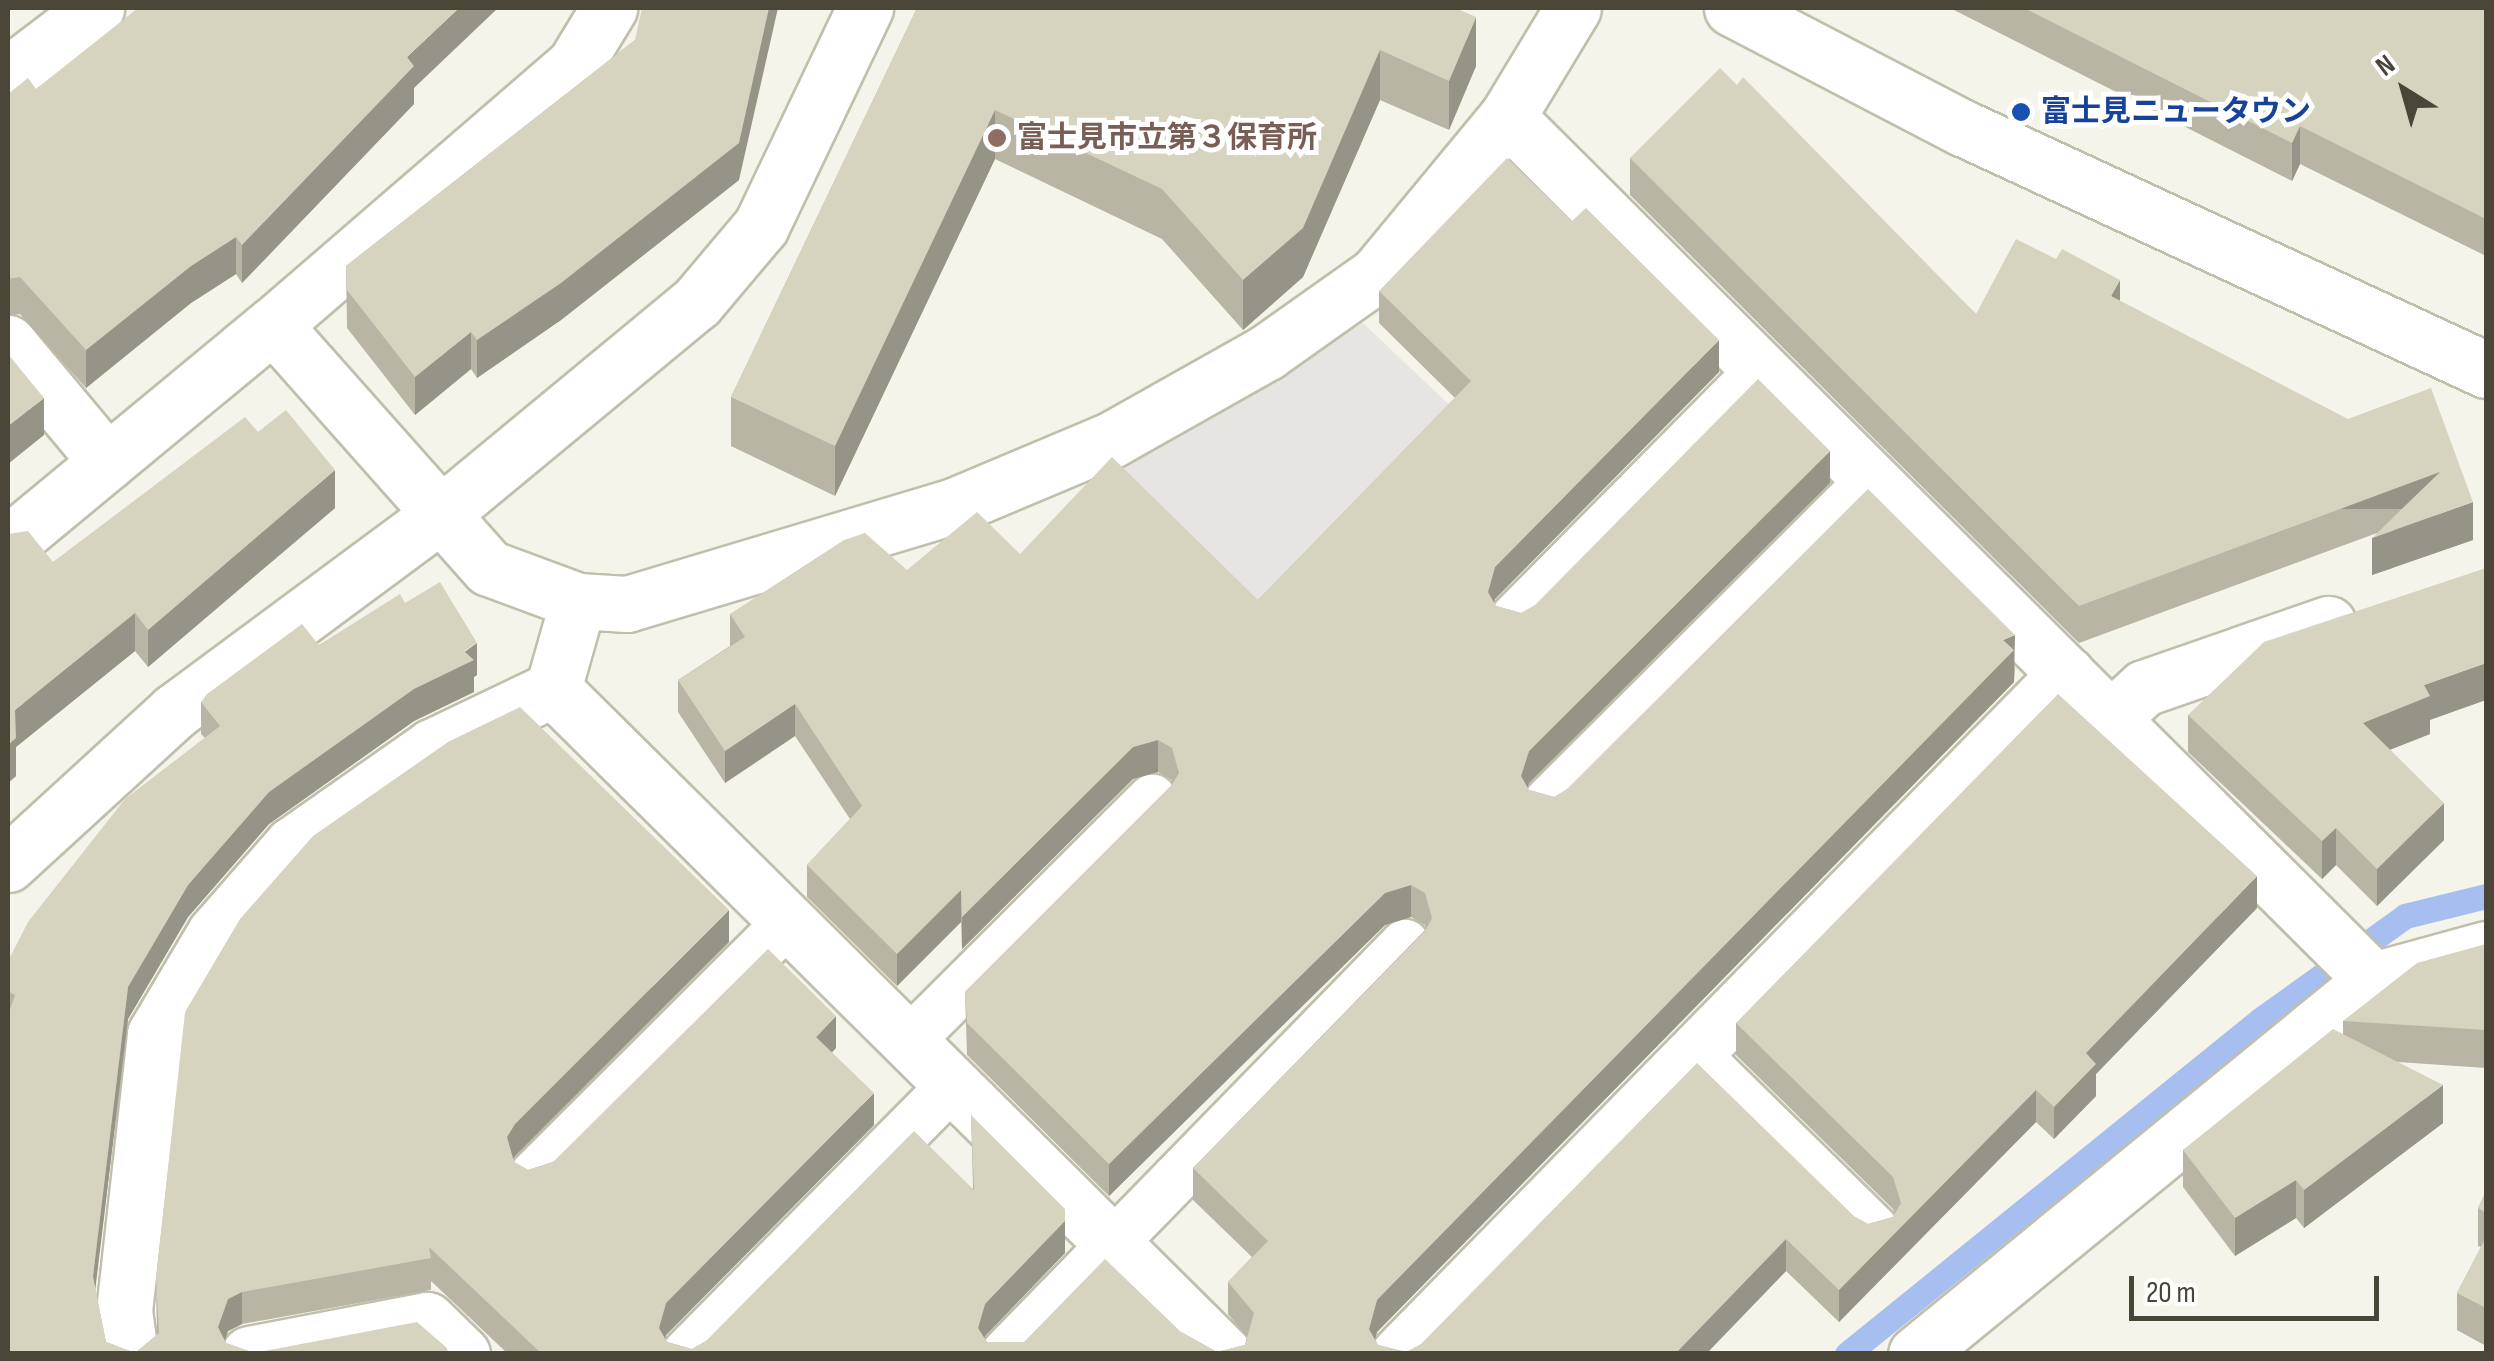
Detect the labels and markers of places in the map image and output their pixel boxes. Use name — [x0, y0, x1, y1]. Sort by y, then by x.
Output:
place label: 富士見ニュータウン — [2041, 94, 2311, 130]
marker: 富士見ニュータウン — [2010, 101, 2032, 123]
place label: 富士見市立第３保育所 — [1017, 120, 1317, 156]
marker: 富士見市立第３保育所 — [986, 127, 1008, 149]

